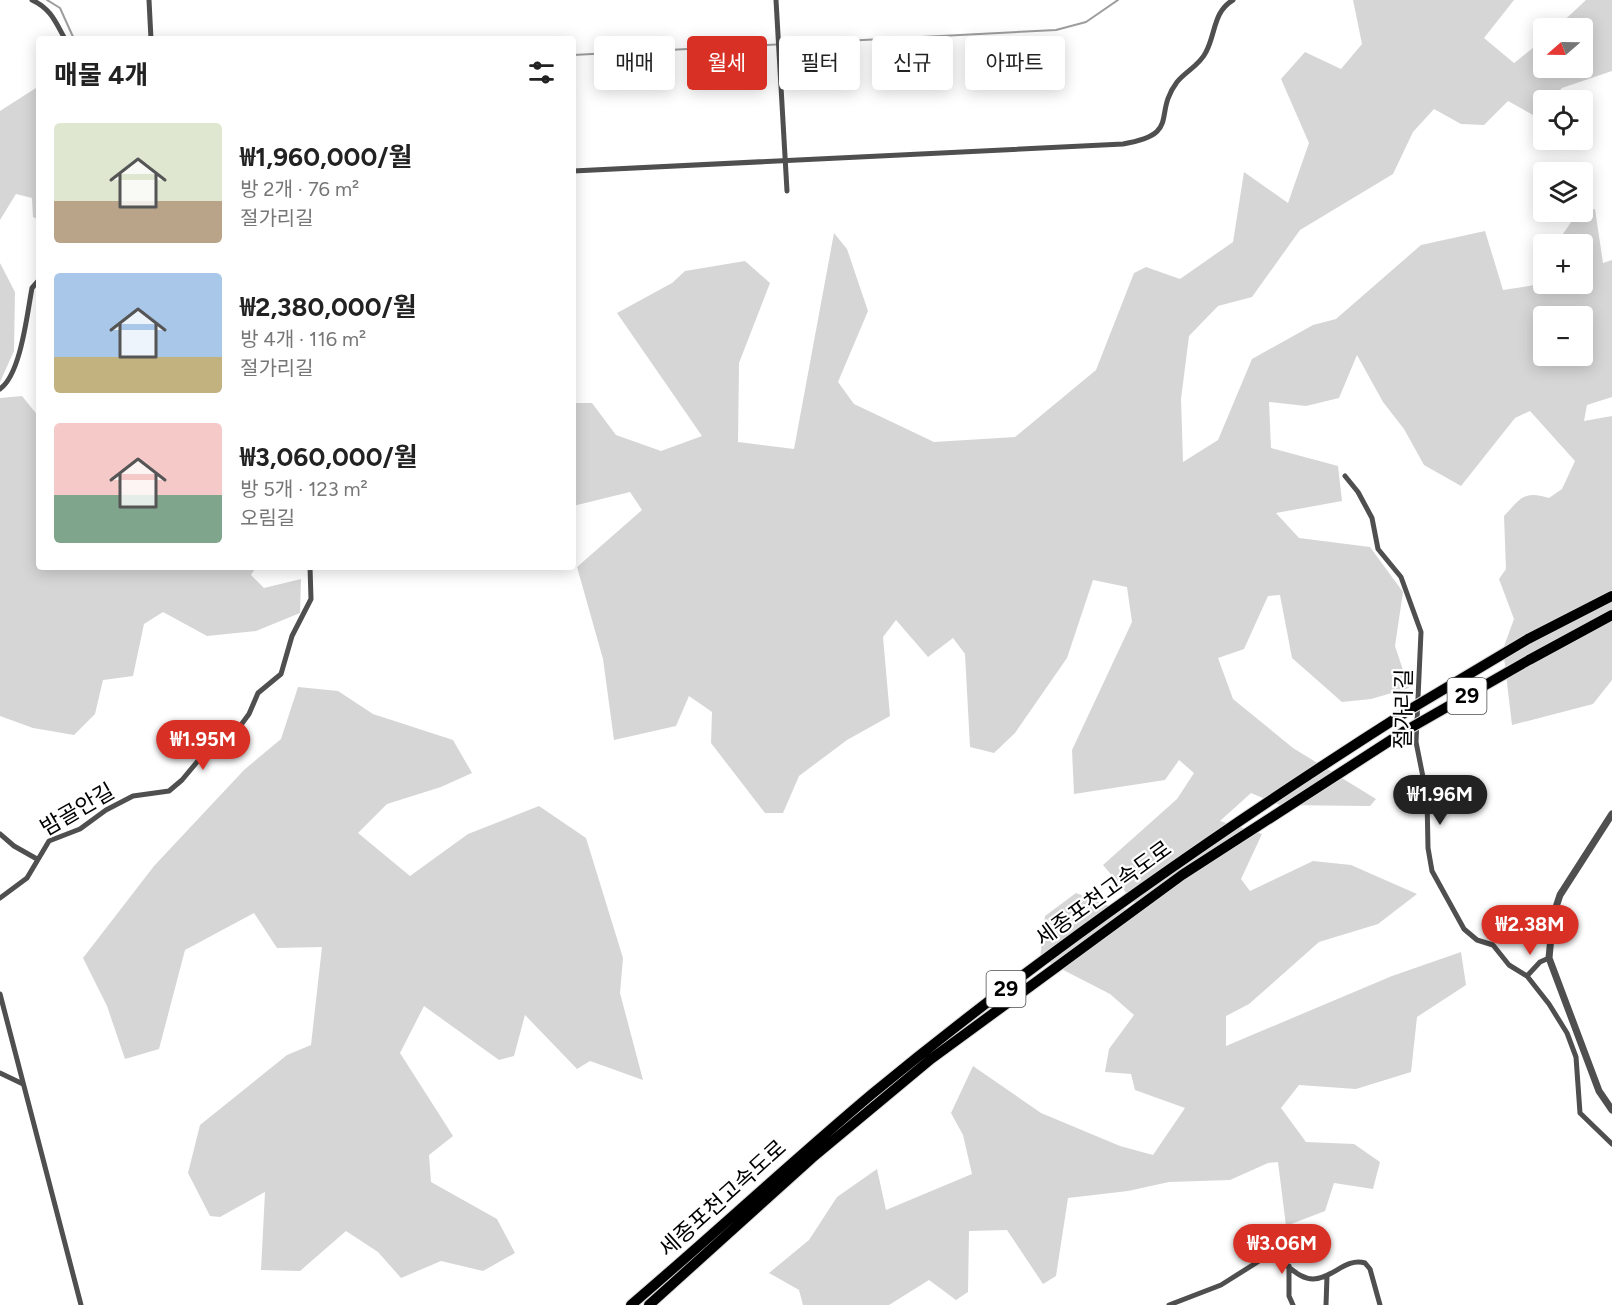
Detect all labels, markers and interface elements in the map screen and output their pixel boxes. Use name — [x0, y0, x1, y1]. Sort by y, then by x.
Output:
north arrow — [1533, 18, 1593, 78]
map controls — [1533, 18, 1593, 366]
chip: 매매 — [594, 36, 675, 90]
chip: 월세 — [687, 36, 767, 90]
chip: 필터 — [779, 36, 860, 90]
chip: 신규 — [872, 36, 953, 90]
chip: 아파트 — [965, 36, 1065, 90]
icon: filters — [525, 56, 558, 89]
text: 매물 4개 — [54, 59, 148, 91]
button: locate — [1533, 90, 1593, 150]
text: ₩1,960,000/월 — [240, 141, 412, 173]
icon: home — [102, 147, 174, 219]
button: layers — [1533, 162, 1593, 222]
text: 방 2개 · 76 m² — [240, 177, 359, 201]
text: 절가리길 — [240, 206, 314, 230]
button: + — [1533, 234, 1593, 294]
text: ₩2,380,000/월 — [240, 291, 417, 323]
icon: home — [102, 297, 174, 369]
button: − — [1533, 306, 1593, 366]
text: 방 4개 · 116 m² — [240, 327, 366, 351]
text: 절가리길 — [240, 356, 314, 380]
text: ₩3,060,000/월 — [240, 441, 418, 473]
icon: home — [102, 447, 174, 519]
text: 방 5개 · 123 m² — [240, 477, 368, 501]
text: 오림길 — [240, 506, 295, 530]
street label: 절가리길 — [1389, 668, 1418, 750]
road number: 29 — [1448, 678, 1486, 714]
pin: ₩1.95M — [154, 720, 252, 771]
text: ₩1.95M — [170, 727, 236, 751]
pin: ₩1.96M — [1391, 775, 1489, 826]
street label: 밤골안길 — [35, 777, 119, 841]
text: ₩1.96M — [1407, 782, 1473, 806]
street label: 세종포천고속도로 — [1030, 835, 1177, 952]
pin: ₩2.38M — [1481, 905, 1579, 956]
text: ₩2.38M — [1496, 912, 1564, 936]
road number: 29 — [986, 971, 1026, 1007]
street label: 세종포천고속도로 — [653, 1134, 792, 1263]
pin: ₩3.06M — [1233, 1224, 1331, 1275]
text: ₩3.06M — [1247, 1231, 1317, 1255]

